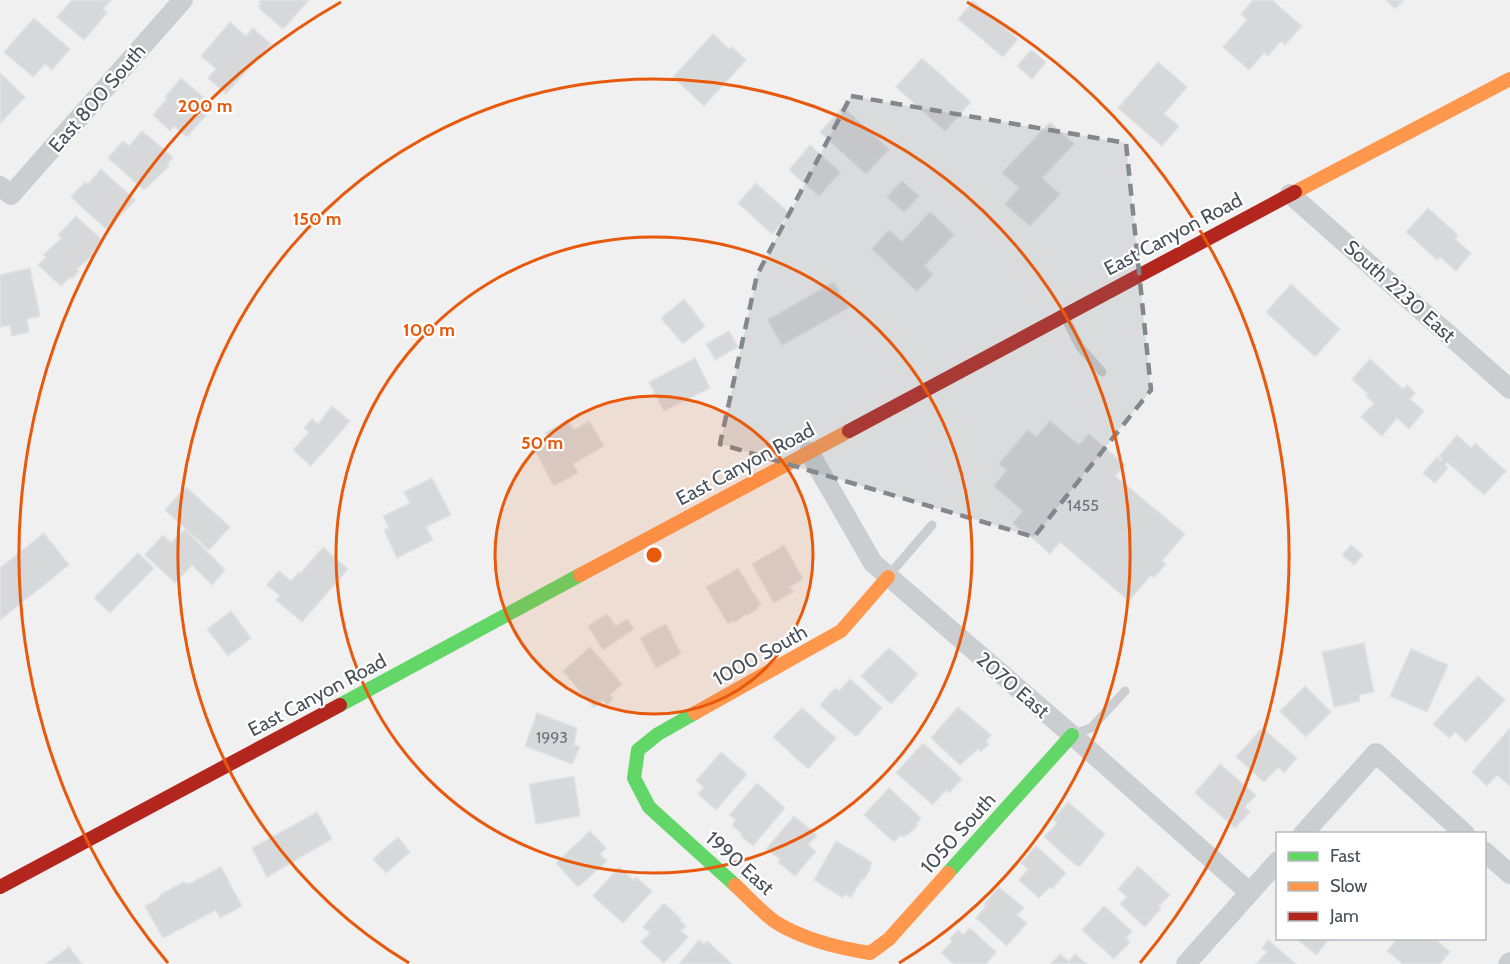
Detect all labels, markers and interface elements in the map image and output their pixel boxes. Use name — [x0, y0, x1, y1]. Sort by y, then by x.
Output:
street label: East 800 South — [44, 39, 150, 157]
text: 200 m — [178, 95, 232, 117]
street label: East Canyon Road — [1100, 187, 1246, 281]
text: 150 m — [293, 208, 341, 230]
street label: South 2230 East — [1340, 235, 1461, 347]
text: 100 m — [403, 319, 455, 341]
street label: East Canyon Road — [672, 417, 818, 511]
text: 50 m — [521, 432, 563, 454]
house number: 1455 — [1067, 496, 1099, 515]
centre of rings — [644, 545, 664, 565]
street label: 1000 South — [709, 619, 811, 691]
street label: 2070 East — [972, 647, 1054, 723]
street label: East Canyon Road — [244, 648, 390, 742]
house number: 1993 — [536, 728, 568, 747]
street label: 1050 South — [915, 788, 1001, 878]
street label: 1990 East — [701, 826, 779, 900]
legend — [1276, 832, 1486, 940]
text: Fast — [1330, 845, 1361, 867]
text: Slow — [1330, 875, 1367, 897]
text: Jam — [1329, 905, 1359, 927]

